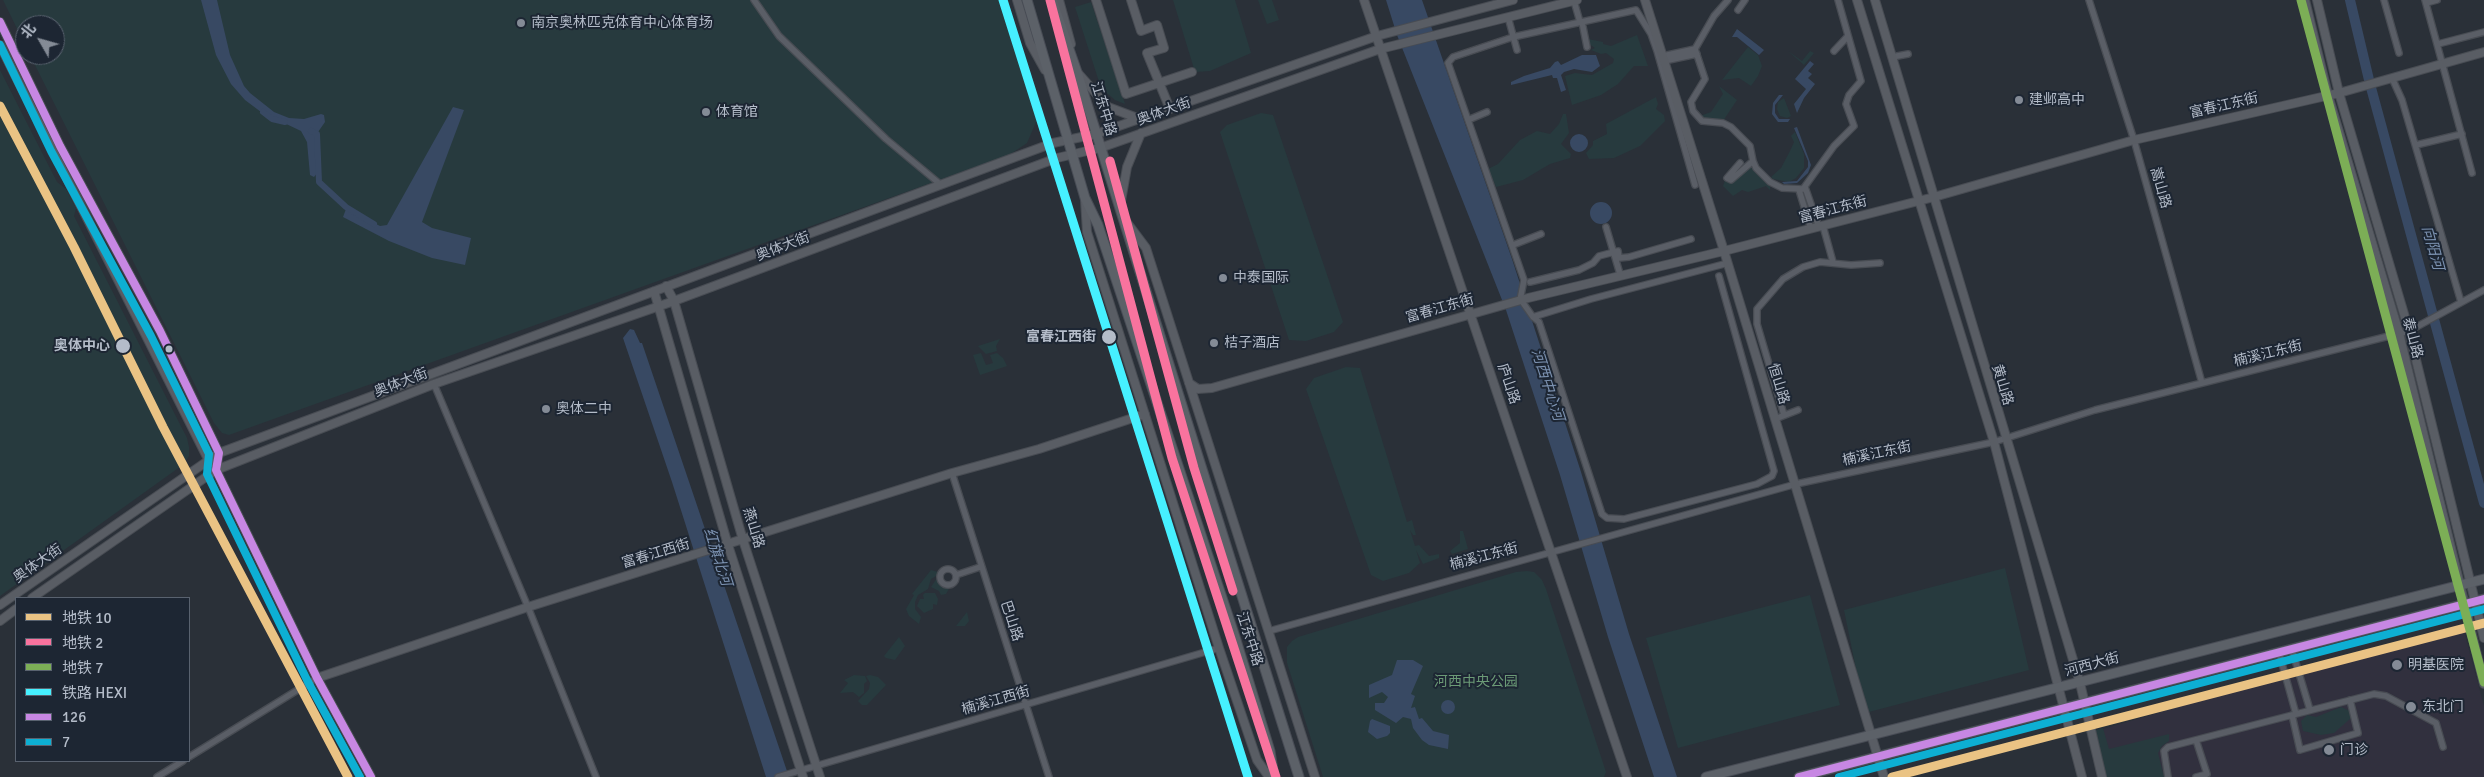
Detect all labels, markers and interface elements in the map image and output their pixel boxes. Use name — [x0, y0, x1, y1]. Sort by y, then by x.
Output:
north arrow — [15, 15, 65, 65]
place label: 南京奥林匹克体育中心体育场 — [531, 15, 713, 31]
marker: 南京奥林匹克体育中心体育场 — [515, 17, 527, 29]
text: 北 — [18, 20, 40, 42]
street label: 江东中路 — [1087, 80, 1119, 138]
street label: 富春江东街 — [2188, 90, 2260, 122]
place label: 建邺高中 — [2029, 92, 2085, 108]
marker: 建邺高中 — [2013, 94, 2025, 106]
street label: 奥体大街 — [1135, 95, 1193, 129]
place label: 体育馆 — [716, 104, 758, 120]
marker: 体育馆 — [700, 106, 712, 118]
street label: 嵩山路 — [2146, 165, 2174, 211]
street label: 富春江东街 — [1797, 193, 1869, 227]
water label: 向阳河 — [2417, 224, 2447, 272]
street label: 奥体大街 — [754, 229, 812, 265]
place label: 中泰国际 — [1233, 270, 1289, 286]
marker: 中泰国际 — [1217, 272, 1229, 284]
street label: 富春江东街 — [1404, 291, 1476, 327]
street label: 泰山路 — [2398, 316, 2426, 360]
marker: 富春江西街 — [1100, 328, 1118, 346]
place label: 富春江西街 — [1026, 329, 1096, 345]
place label: 桔子酒店 — [1224, 335, 1280, 351]
marker: 奥体中心 — [114, 337, 132, 355]
marker: 桔子酒店 — [1208, 337, 1220, 349]
street label: 楠溪江东街 — [2232, 337, 2304, 371]
place label: 奥体中心 — [54, 338, 110, 354]
unlabelled marker — [164, 344, 174, 354]
water label: 河西中心河 — [1527, 347, 1567, 423]
street label: 庐山路 — [1493, 361, 1523, 407]
street label: 恒山路 — [1764, 361, 1792, 407]
street label: 黄山路 — [1988, 362, 2016, 408]
street label: 奥体大街 — [372, 365, 430, 401]
place label: 奥体二中 — [556, 401, 612, 417]
marker: 奥体二中 — [540, 403, 552, 415]
street label: 楠溪江东街 — [1841, 439, 1913, 469]
street label: 燕山路 — [739, 505, 767, 551]
water label: 红旗北河 — [699, 526, 735, 588]
street label: 富春江西街 — [620, 536, 692, 572]
street label: 楠溪江东街 — [1448, 540, 1520, 574]
street label: 奥体大街 — [10, 541, 66, 587]
legend — [15, 597, 190, 762]
street label: 巴山路 — [997, 598, 1025, 644]
text: 地铁 10 — [62, 609, 112, 627]
street label: 江东中路 — [1232, 610, 1266, 668]
text: 地铁 2 — [62, 634, 103, 652]
street label: 河西大街 — [2063, 650, 2121, 680]
place label: 明基医院 — [2408, 657, 2464, 673]
marker: 明基医院 — [2390, 658, 2404, 672]
text: 地铁 7 — [62, 659, 103, 677]
park label: 河西中央公园 — [1434, 674, 1518, 690]
street label: 楠溪江西街 — [960, 683, 1032, 719]
text: 铁路 HEXI — [62, 684, 127, 702]
place label: 东北门 — [2422, 699, 2464, 715]
marker: 东北门 — [2404, 700, 2418, 714]
text: 126 — [62, 708, 86, 726]
text: 7 — [62, 733, 70, 751]
place label: 门诊 — [2340, 742, 2368, 758]
marker: 门诊 — [2322, 743, 2336, 757]

